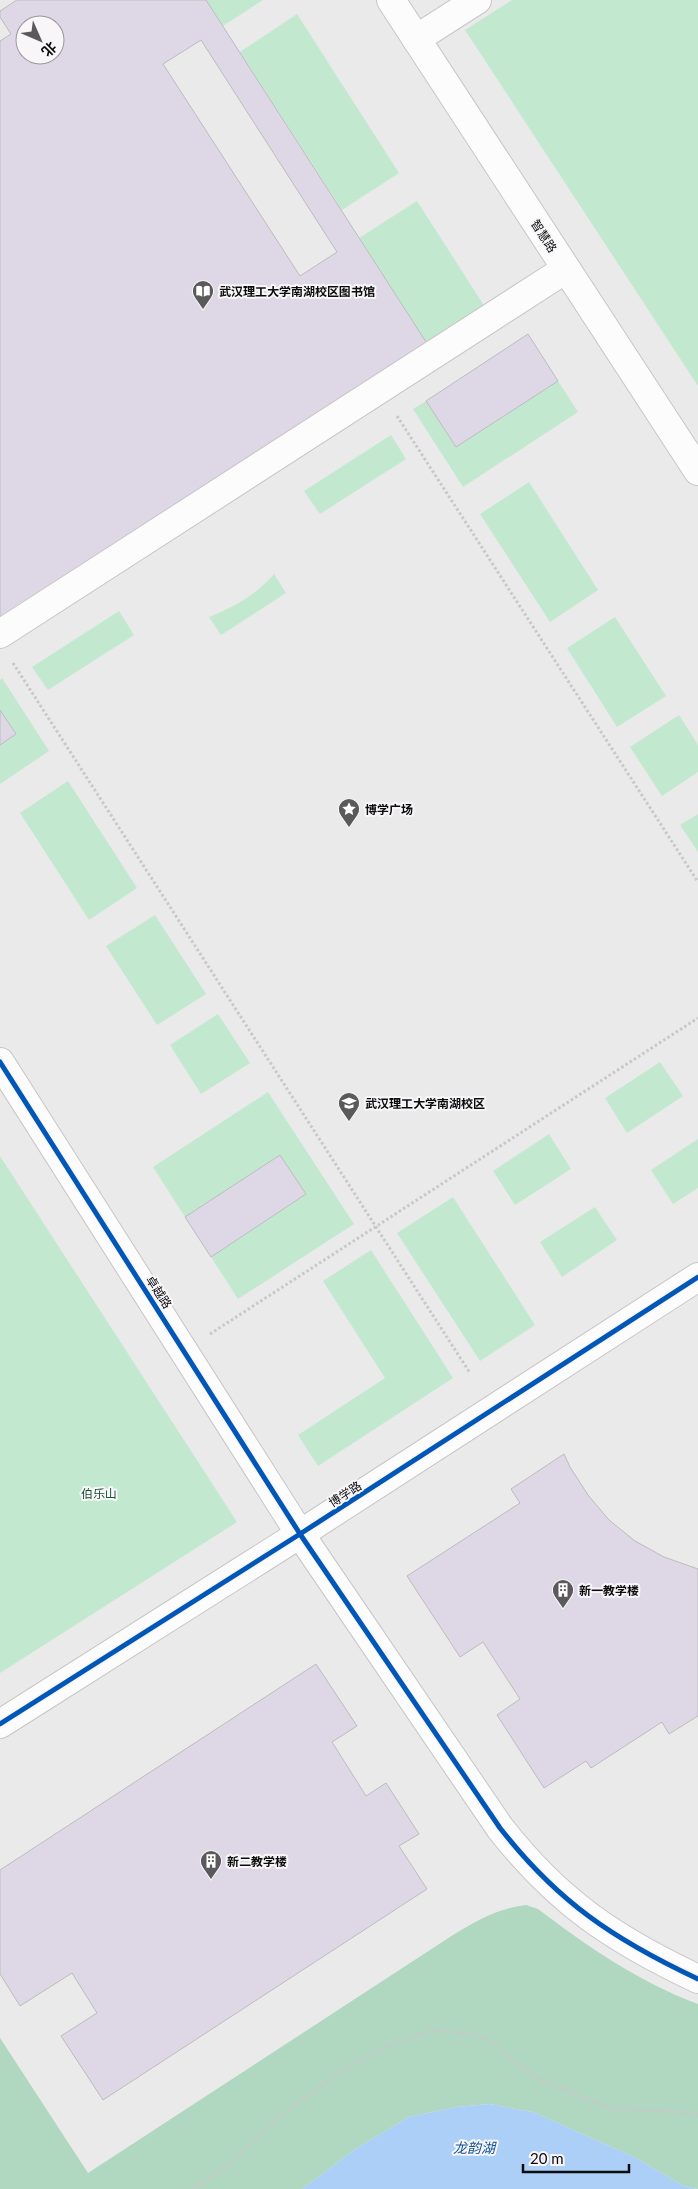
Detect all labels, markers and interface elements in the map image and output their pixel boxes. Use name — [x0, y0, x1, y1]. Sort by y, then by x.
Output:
north arrow — [15, 15, 65, 65]
text: 北 — [39, 39, 61, 61]
street label: 智慧路 — [528, 217, 560, 255]
library icon: 武汉理工大学南湖校区图书馆 — [191, 279, 215, 310]
place label: 武汉理工大学南湖校区图书馆 — [219, 284, 375, 299]
place icon: 博学广场 — [337, 797, 361, 828]
place label: 博学广场 — [365, 802, 413, 817]
school or university icon: 武汉理工大学南湖校区 — [337, 1091, 361, 1122]
place label: 武汉理工大学南湖校区 — [365, 1096, 485, 1111]
street label: 卓越路 — [143, 1273, 175, 1311]
street label: 博学路 — [326, 1478, 364, 1510]
park label: 伯乐山 — [81, 1486, 117, 1501]
building icon: 新一教学楼 — [551, 1578, 575, 1609]
place label: 新一教学楼 — [579, 1583, 639, 1598]
building icon: 新二教学楼 — [199, 1849, 223, 1880]
place label: 新二教学楼 — [227, 1854, 287, 1869]
water label: 龙韵湖 — [453, 2139, 497, 2156]
scale bar — [523, 2142, 629, 2174]
text: 20 m — [530, 2149, 564, 2167]

